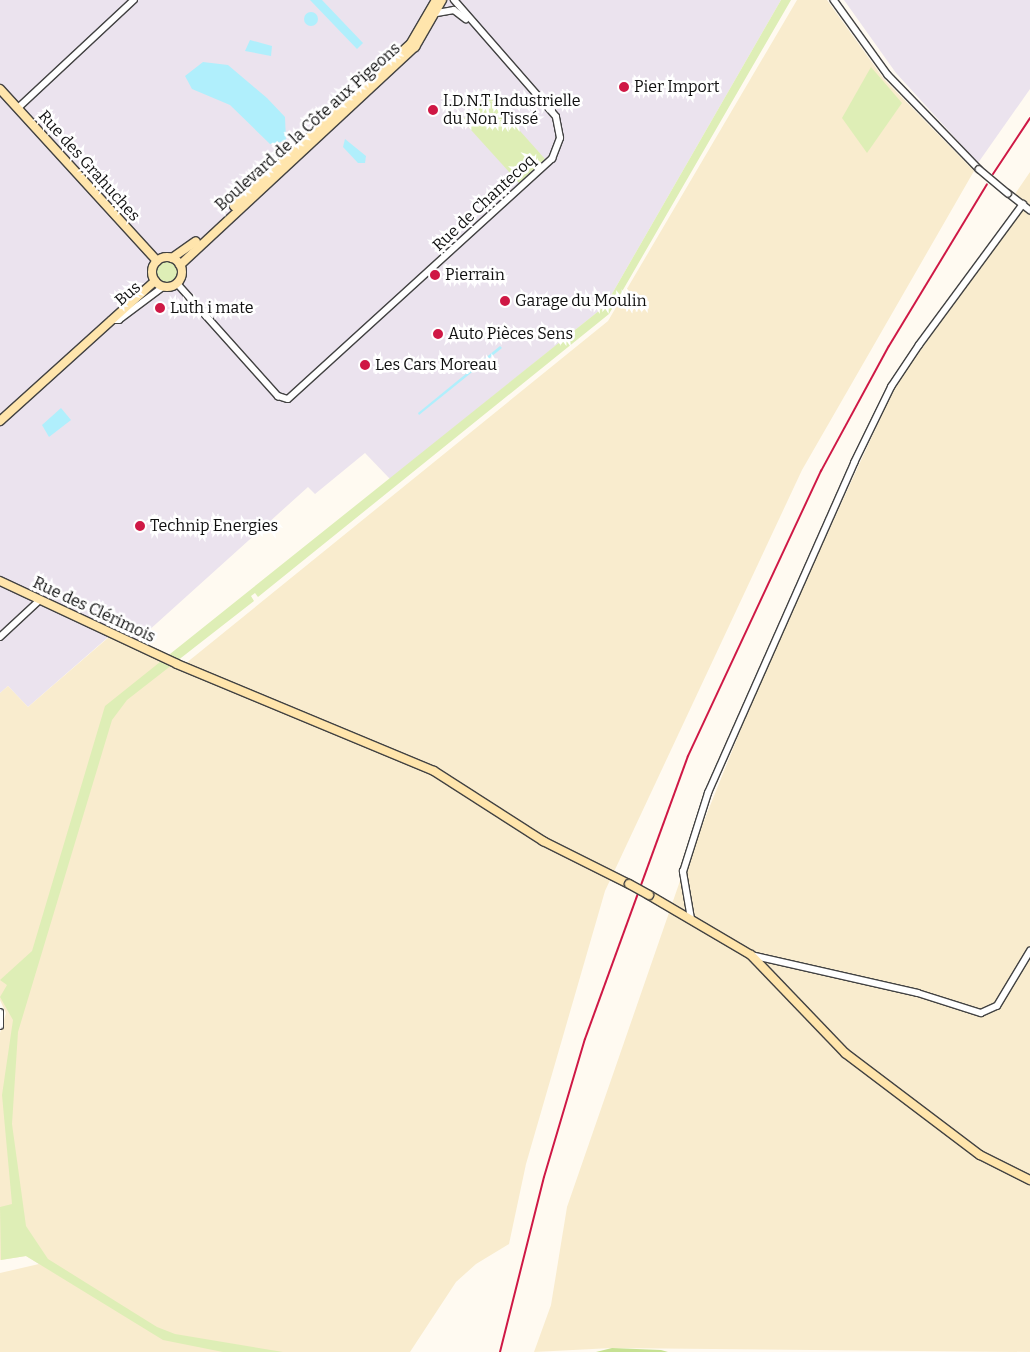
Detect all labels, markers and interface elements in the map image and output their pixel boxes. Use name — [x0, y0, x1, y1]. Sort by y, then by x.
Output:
street label: Boulevard de la Côte aux Pigeons — [212, 39, 404, 215]
place label: Pier Import — [634, 77, 720, 97]
marker: Pier Import — [618, 81, 630, 93]
place label: I.D.N.T Industrielle du Non Tissé — [443, 91, 581, 129]
marker: I.D.N.T Industrielle du Non Tissé — [427, 104, 439, 116]
street label: Rue des Grahuches — [34, 107, 144, 225]
street label: Rue de Chantecoq — [429, 151, 539, 255]
place label: Pierrain — [445, 265, 505, 285]
marker: Pierrain — [429, 269, 441, 281]
street label: Bus — [111, 278, 145, 310]
place label: Garage du Moulin — [515, 291, 647, 311]
marker: Garage du Moulin — [499, 295, 511, 307]
place label: Luth i mate — [170, 298, 254, 318]
marker: Luth i mate — [154, 302, 166, 314]
place label: Auto Pièces Sens — [448, 324, 573, 344]
marker: Auto Pièces Sens — [432, 328, 444, 340]
place label: Les Cars Moreau — [375, 355, 497, 375]
marker: Les Cars Moreau — [359, 359, 371, 371]
place label: Technip Energies — [150, 516, 278, 536]
marker: Technip Energies — [134, 520, 146, 532]
street label: Rue des Clérimois — [30, 573, 158, 647]

